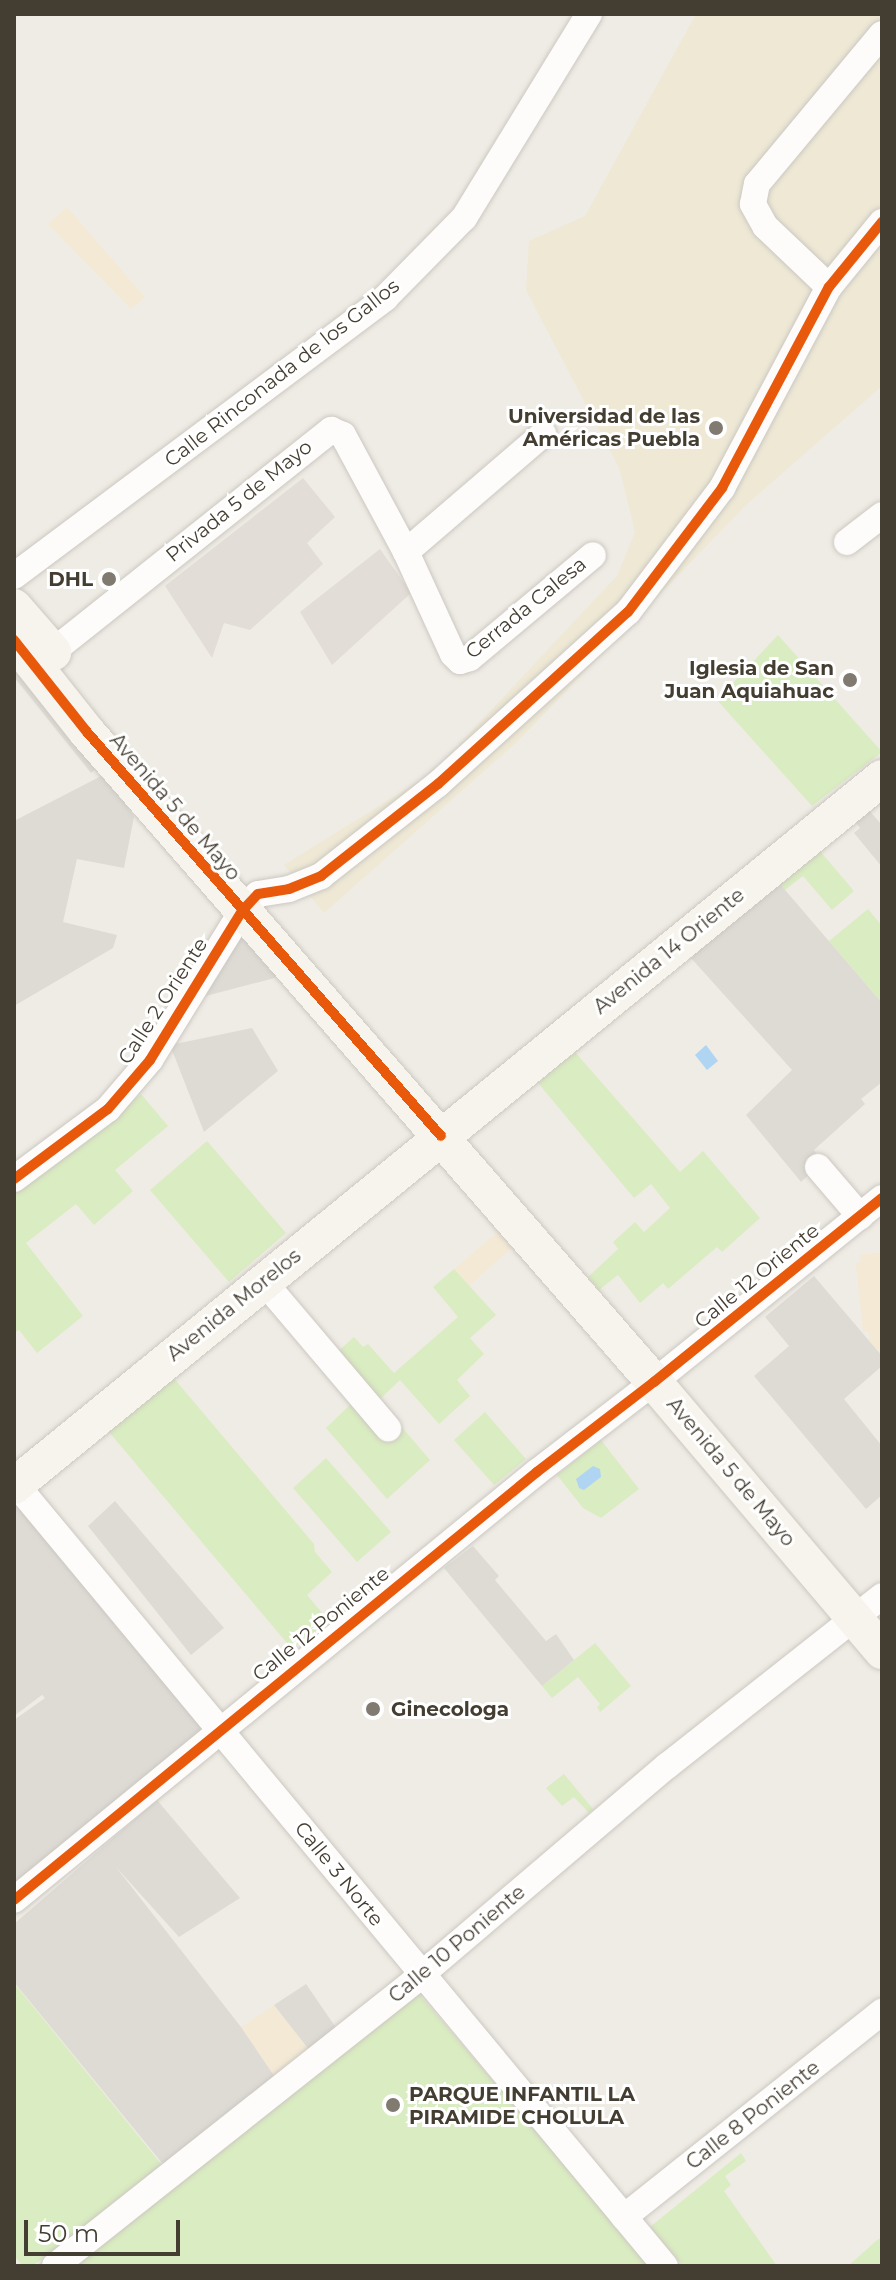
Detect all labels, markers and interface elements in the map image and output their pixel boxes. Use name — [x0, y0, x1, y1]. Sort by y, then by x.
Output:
street label: Calle Rinconada de los Gallos — [160, 274, 404, 472]
place label: Universidad de las Américas Puebla — [508, 404, 700, 451]
marker: Universidad de las Américas Puebla — [707, 419, 725, 437]
street label: Privada 5 de Mayo — [161, 435, 317, 567]
street label: Cerrada Calesa — [461, 552, 591, 664]
place label: DHL — [48, 567, 93, 591]
marker: DHL — [100, 570, 118, 588]
place label: Iglesia de San Juan Aquiahuac — [665, 656, 834, 703]
marker: Iglesia de San Juan Aquiahuac — [841, 671, 859, 689]
street label: Avenida 5 de Mayo — [105, 729, 245, 885]
street label: Avenida 14 Oriente — [589, 883, 749, 1019]
street label: Calle 2 Oriente — [113, 933, 213, 1069]
street label: Calle 12 Oriente — [690, 1218, 824, 1334]
street label: Avenida Morelos — [162, 1244, 306, 1366]
street label: Avenida 5 de Mayo — [662, 1393, 800, 1551]
street label: Calle 12 Poniente — [248, 1562, 394, 1686]
place label: Ginecologa — [391, 1697, 509, 1721]
marker: Ginecologa — [362, 1698, 384, 1720]
street label: Calle 3 Norte — [290, 1817, 388, 1931]
street label: Calle 10 Poniente — [384, 1880, 530, 2008]
street label: Calle 8 Poniente — [681, 2055, 825, 2175]
place label: PARQUE INFANTIL LA PIRAMIDE CHOLULA — [409, 2082, 635, 2129]
marker: PARQUE INFANTIL LA PIRAMIDE CHOLULA — [384, 2096, 402, 2114]
scale bar — [28, 2204, 184, 2254]
text: 50 m — [38, 2219, 99, 2248]

